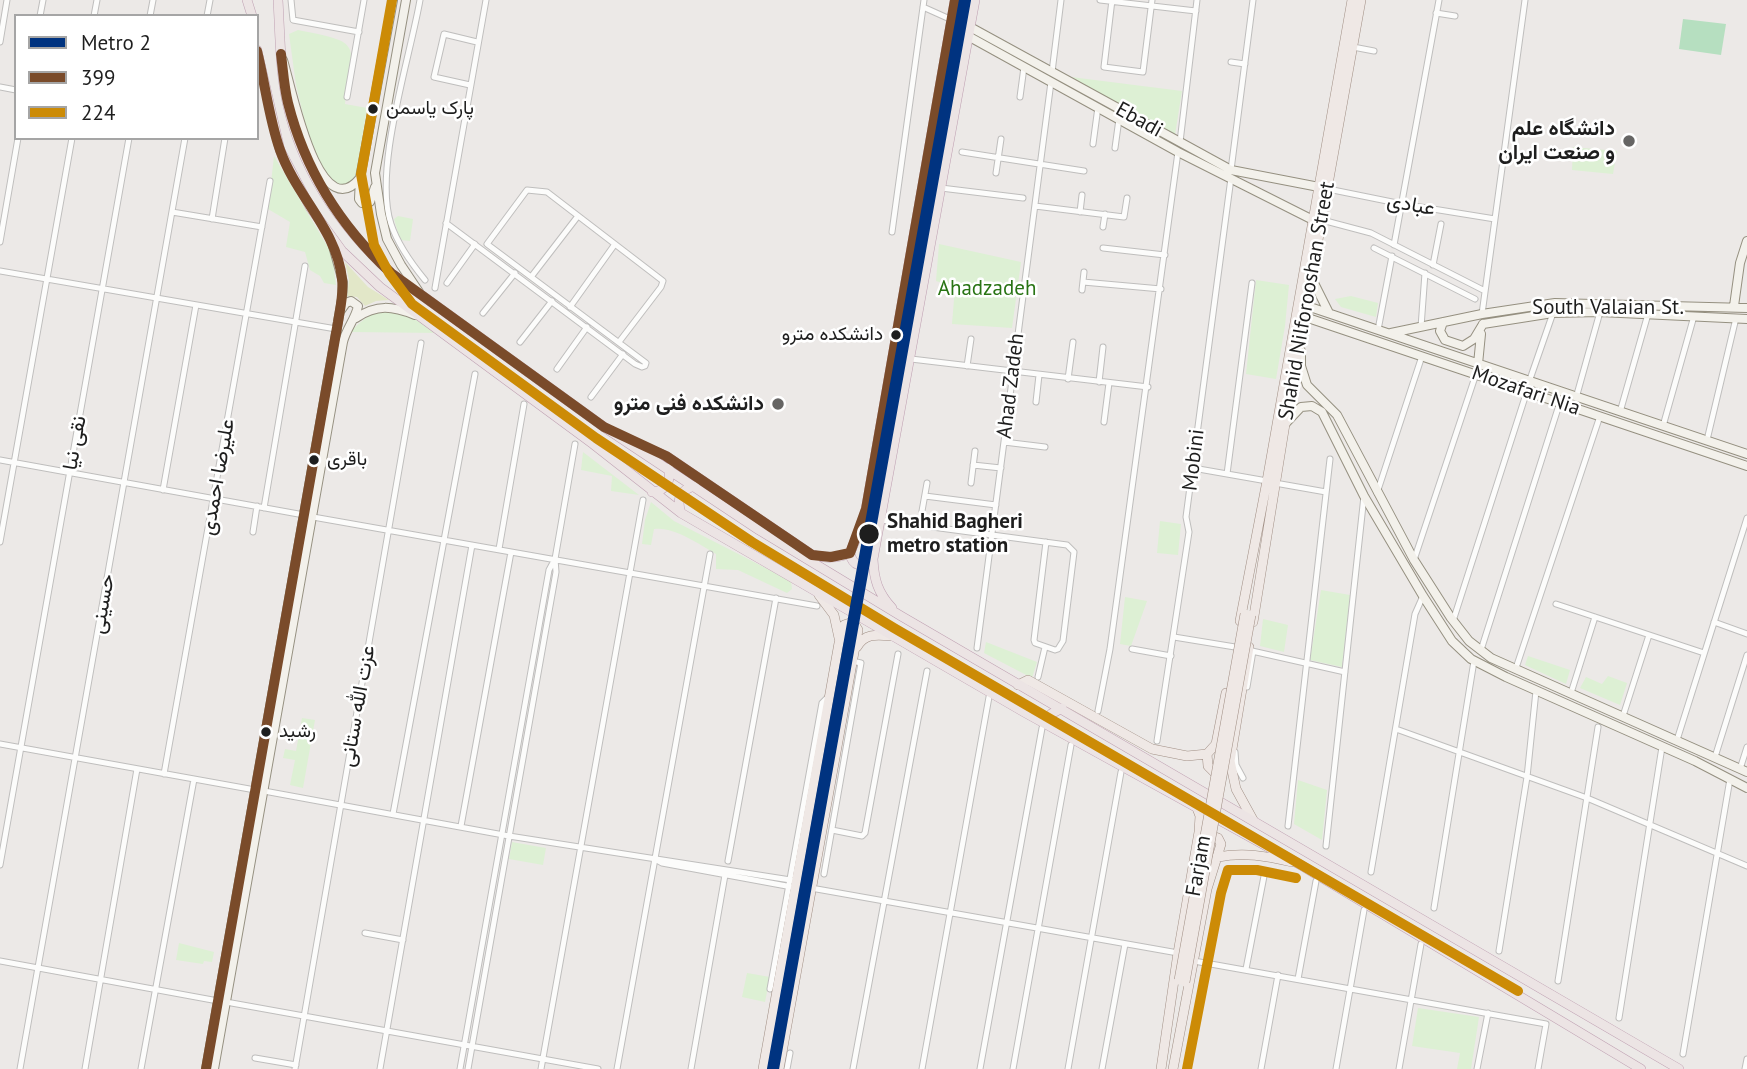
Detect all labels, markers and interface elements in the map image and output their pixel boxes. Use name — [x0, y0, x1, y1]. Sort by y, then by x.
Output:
legend — [14, 14, 259, 140]
text: Metro 2 — [81, 29, 151, 56]
text: 399 — [81, 64, 115, 91]
street label: Ebadi — [1111, 97, 1167, 143]
place label: پارک یاسمن — [386, 98, 474, 120]
text: 224 — [81, 99, 115, 126]
marker: پارک یاسمن — [366, 102, 380, 116]
place label: دانشگاه علم و صنعت ایران — [1498, 116, 1615, 166]
marker: دانشگاه علم و صنعت ایران — [1621, 133, 1637, 149]
street label: Shahid Nilforooshan Street — [1274, 180, 1340, 422]
street label: عبادی — [1385, 188, 1437, 222]
park label: Ahadzadeh — [938, 276, 1036, 302]
street label: South Valaian St. — [1532, 295, 1684, 321]
place label: دانشکده مترو — [782, 324, 883, 346]
marker: دانشکده مترو — [889, 328, 903, 342]
street label: Ahad Zadeh — [992, 332, 1030, 440]
street label: Mozafari Nia — [1468, 361, 1584, 421]
place label: دانشکده فنی مترو — [614, 391, 764, 417]
marker: دانشکده فنی مترو — [770, 396, 786, 412]
street label: نقی نیا — [58, 414, 92, 472]
street label: علیرضا احمدی — [195, 417, 241, 537]
street label: Mobini — [1178, 428, 1210, 492]
place label: باقری — [327, 449, 367, 471]
marker: باقری — [307, 453, 321, 467]
place label: Shahid Bagheri metro station — [887, 509, 1023, 559]
marker: Shahid Bagheri metro station — [857, 522, 881, 546]
street label: حسینی — [85, 572, 121, 636]
street label: عزت الله ستانی — [335, 643, 381, 769]
place label: رشید — [279, 721, 316, 743]
marker: رشید — [259, 725, 273, 739]
street label: Farjam — [1181, 834, 1217, 898]

